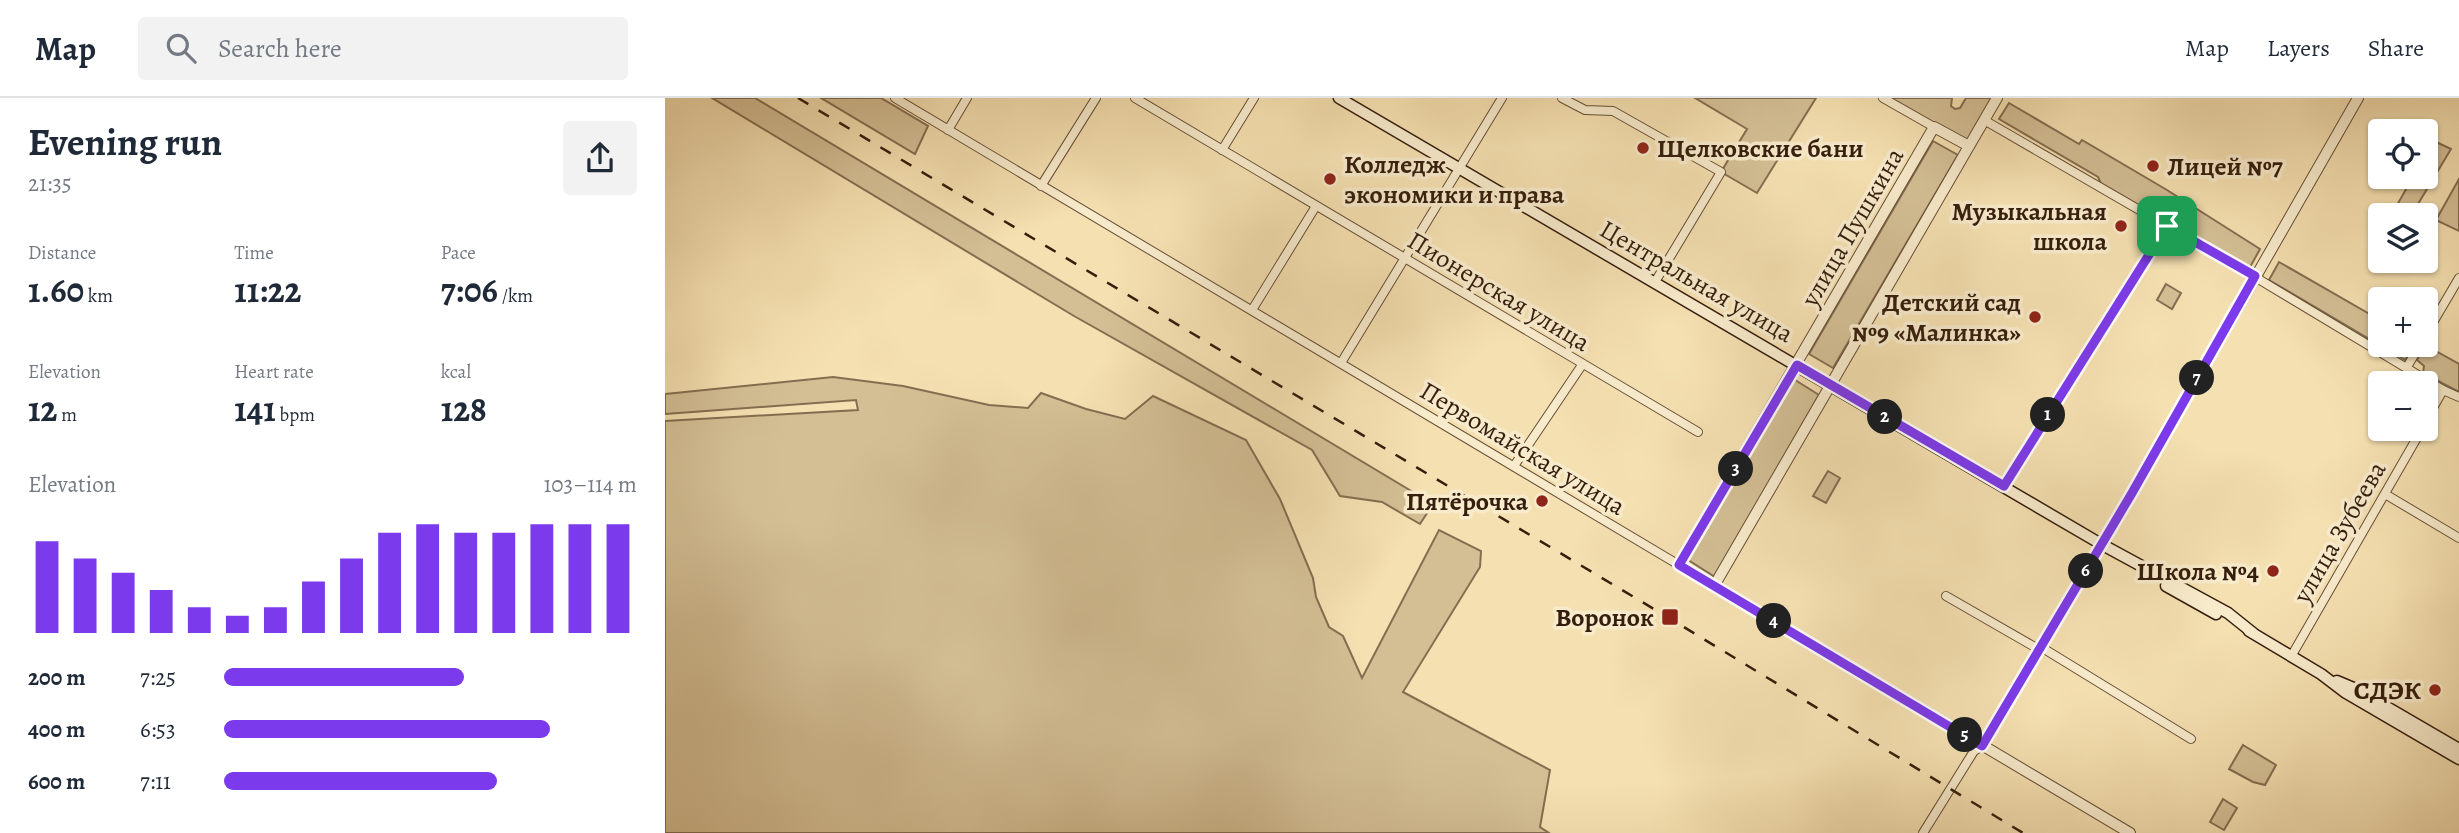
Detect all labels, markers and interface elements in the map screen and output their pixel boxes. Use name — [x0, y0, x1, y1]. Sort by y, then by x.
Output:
search box — [138, 17, 628, 80]
text: Map — [35, 26, 96, 71]
icon: search — [162, 29, 200, 67]
text: Search here — [218, 31, 342, 66]
text: Map — [2185, 32, 2229, 64]
text: Layers — [2267, 32, 2330, 64]
text: Share — [2368, 32, 2424, 64]
text: Evening run — [28, 116, 222, 168]
map controls — [2368, 119, 2438, 441]
button: locate — [2368, 119, 2438, 189]
button: share — [563, 121, 637, 195]
place label: Щелковские бани — [1657, 131, 1864, 166]
marker: Щелковские бани — [1635, 140, 1651, 156]
street label: улица Пушкина — [1792, 141, 1912, 314]
place label: Колледж экономики и права — [1344, 147, 1565, 212]
place label: Лицей №7 — [2167, 149, 2284, 184]
marker: Лицей №7 — [2145, 158, 2161, 174]
text: 21:35 — [28, 168, 72, 199]
marker: Колледж экономики и права — [1322, 171, 1338, 187]
place label: Музыкальная школа — [1951, 194, 2108, 259]
pin — [2137, 196, 2197, 256]
button: layers — [2368, 203, 2438, 273]
icon: arrive — [2148, 207, 2186, 245]
street label: Центральная улица — [1594, 212, 1800, 351]
marker: Музыкальная школа — [2113, 218, 2129, 234]
street label: Пионерская улица — [1401, 223, 1597, 360]
text: Distance — [28, 240, 96, 266]
text: Time — [234, 240, 274, 266]
text: Pace — [441, 240, 476, 266]
text: 1.60 — [28, 266, 84, 314]
text: 11:22 — [234, 266, 302, 314]
text: 7:06 — [441, 266, 498, 314]
text: km — [84, 283, 113, 309]
text: /km — [498, 283, 533, 309]
place label: Детский сад №9 «Малинка» — [1852, 285, 2021, 350]
button: + — [2368, 287, 2438, 357]
marker: Детский сад №9 «Малинка» — [2027, 309, 2043, 325]
text: Elevation — [28, 359, 101, 385]
text: Heart rate — [234, 359, 314, 385]
text: kcal — [441, 359, 471, 385]
pin: 7 — [2179, 360, 2215, 396]
text: 7 — [2192, 364, 2201, 390]
button: − — [2368, 371, 2438, 441]
street label: Первомайская улица — [1413, 373, 1632, 524]
text: 12 — [28, 385, 57, 433]
text: 141 — [234, 385, 276, 433]
text: 128 — [441, 385, 487, 433]
pin: 1 — [2031, 398, 2065, 432]
pin: 2 — [1867, 400, 1903, 434]
text: 1 — [2044, 401, 2051, 427]
text: m — [57, 402, 77, 428]
text: bpm — [276, 402, 315, 428]
text: 2 — [1880, 403, 1889, 429]
pin: 3 — [1719, 452, 1753, 486]
text: 3 — [1731, 455, 1740, 481]
street label: улица Зубеева — [2284, 455, 2394, 610]
text: Elevation — [28, 469, 116, 500]
text: 103–114 m — [543, 469, 637, 500]
place label: Пятёрочка — [1406, 484, 1529, 519]
marker: Пятёрочка — [1534, 493, 1550, 509]
pin: 6 — [2069, 554, 2103, 588]
place label: Школа №4 — [2137, 554, 2259, 589]
text: 6 — [2081, 557, 2090, 583]
marker: Школа №4 — [2265, 563, 2281, 579]
place label: Воронок — [1555, 600, 1654, 635]
pin: 4 — [1757, 603, 1791, 638]
marker: Воронок — [1660, 607, 1680, 627]
text: 4 — [1769, 607, 1778, 633]
text: 200 m — [28, 662, 86, 693]
text: 7:25 — [140, 662, 176, 693]
place label: СДЭК — [2354, 673, 2422, 708]
marker: СДЭК — [2427, 682, 2443, 698]
text: 400 m — [28, 714, 85, 745]
text: 6:53 — [140, 714, 176, 745]
pin: 5 — [1947, 718, 1983, 752]
text: 5 — [1960, 721, 1969, 747]
text: 600 m — [28, 766, 85, 797]
text: 7:11 — [140, 766, 171, 797]

